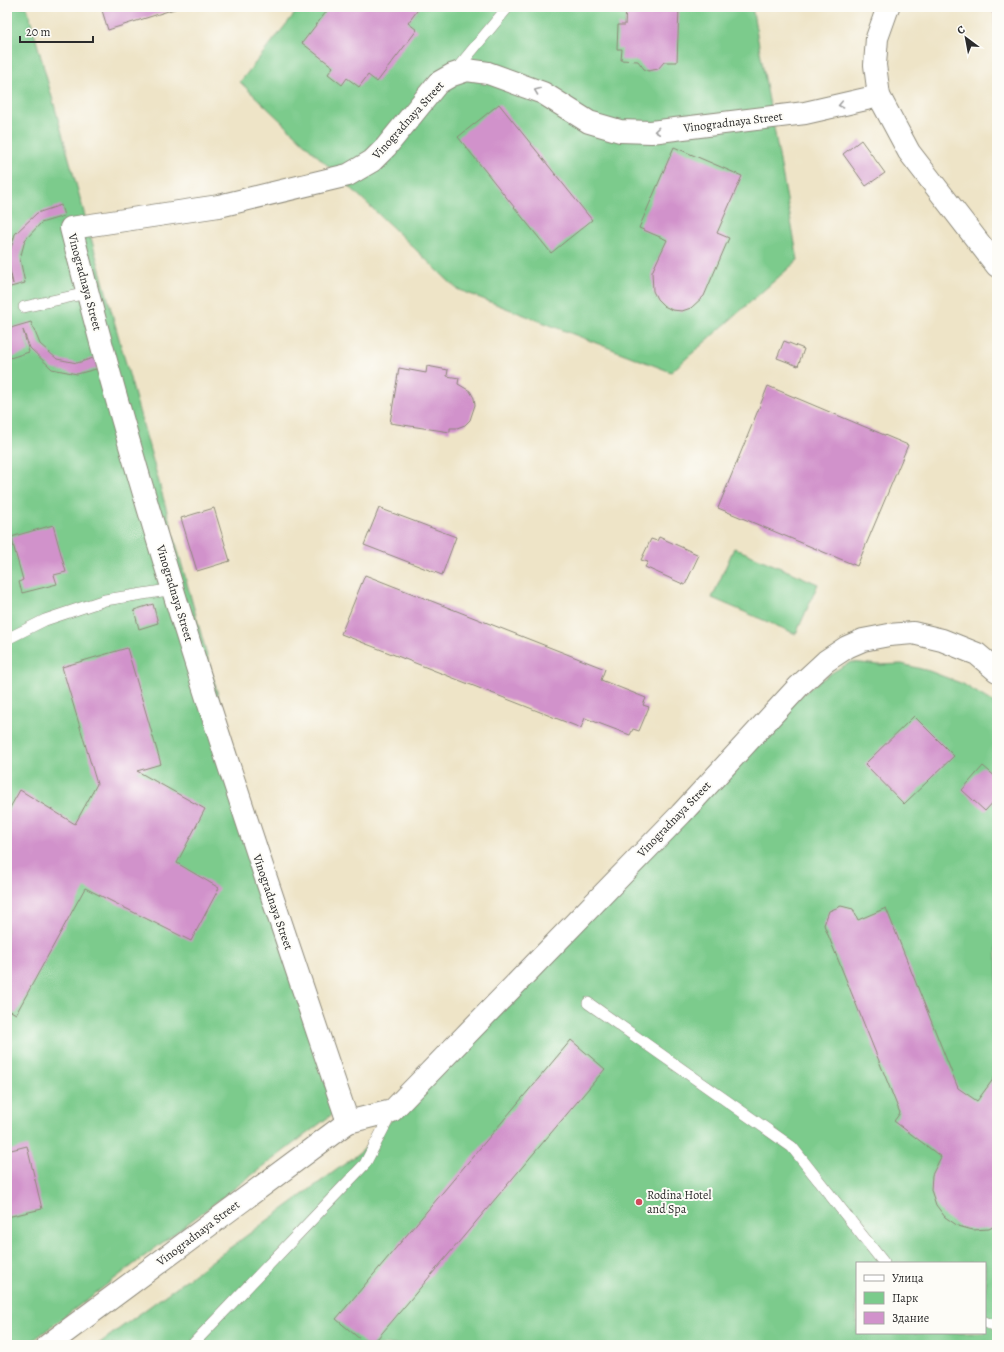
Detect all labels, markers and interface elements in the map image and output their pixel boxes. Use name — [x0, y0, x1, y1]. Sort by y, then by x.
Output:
scale bar — [20, 18, 93, 44]
north arrow — [946, 18, 986, 58]
text: С — [954, 22, 968, 38]
text: 20 m — [26, 24, 50, 40]
street label: Vinogradnaya Street — [368, 78, 447, 163]
one-way arrow — [534, 88, 541, 96]
one-way arrow — [838, 100, 844, 108]
street label: Vinogradnaya Street — [681, 108, 784, 136]
one-way arrow — [654, 126, 660, 135]
street label: Vinogradnaya Street — [64, 231, 106, 332]
street label: Vinogradnaya Street — [152, 542, 197, 643]
street label: Vinogradnaya Street — [633, 777, 714, 861]
street label: Vinogradnaya Street — [249, 851, 297, 952]
place label: Rodina Hotel and Spa — [647, 1187, 711, 1217]
street label: Vinogradnaya Street — [152, 1197, 243, 1270]
marker: Rodina Hotel and Spa — [634, 1197, 644, 1207]
legend — [856, 1262, 986, 1334]
text: Улица — [892, 1270, 924, 1286]
text: Парк — [892, 1290, 918, 1306]
text: Здание — [892, 1310, 929, 1326]

